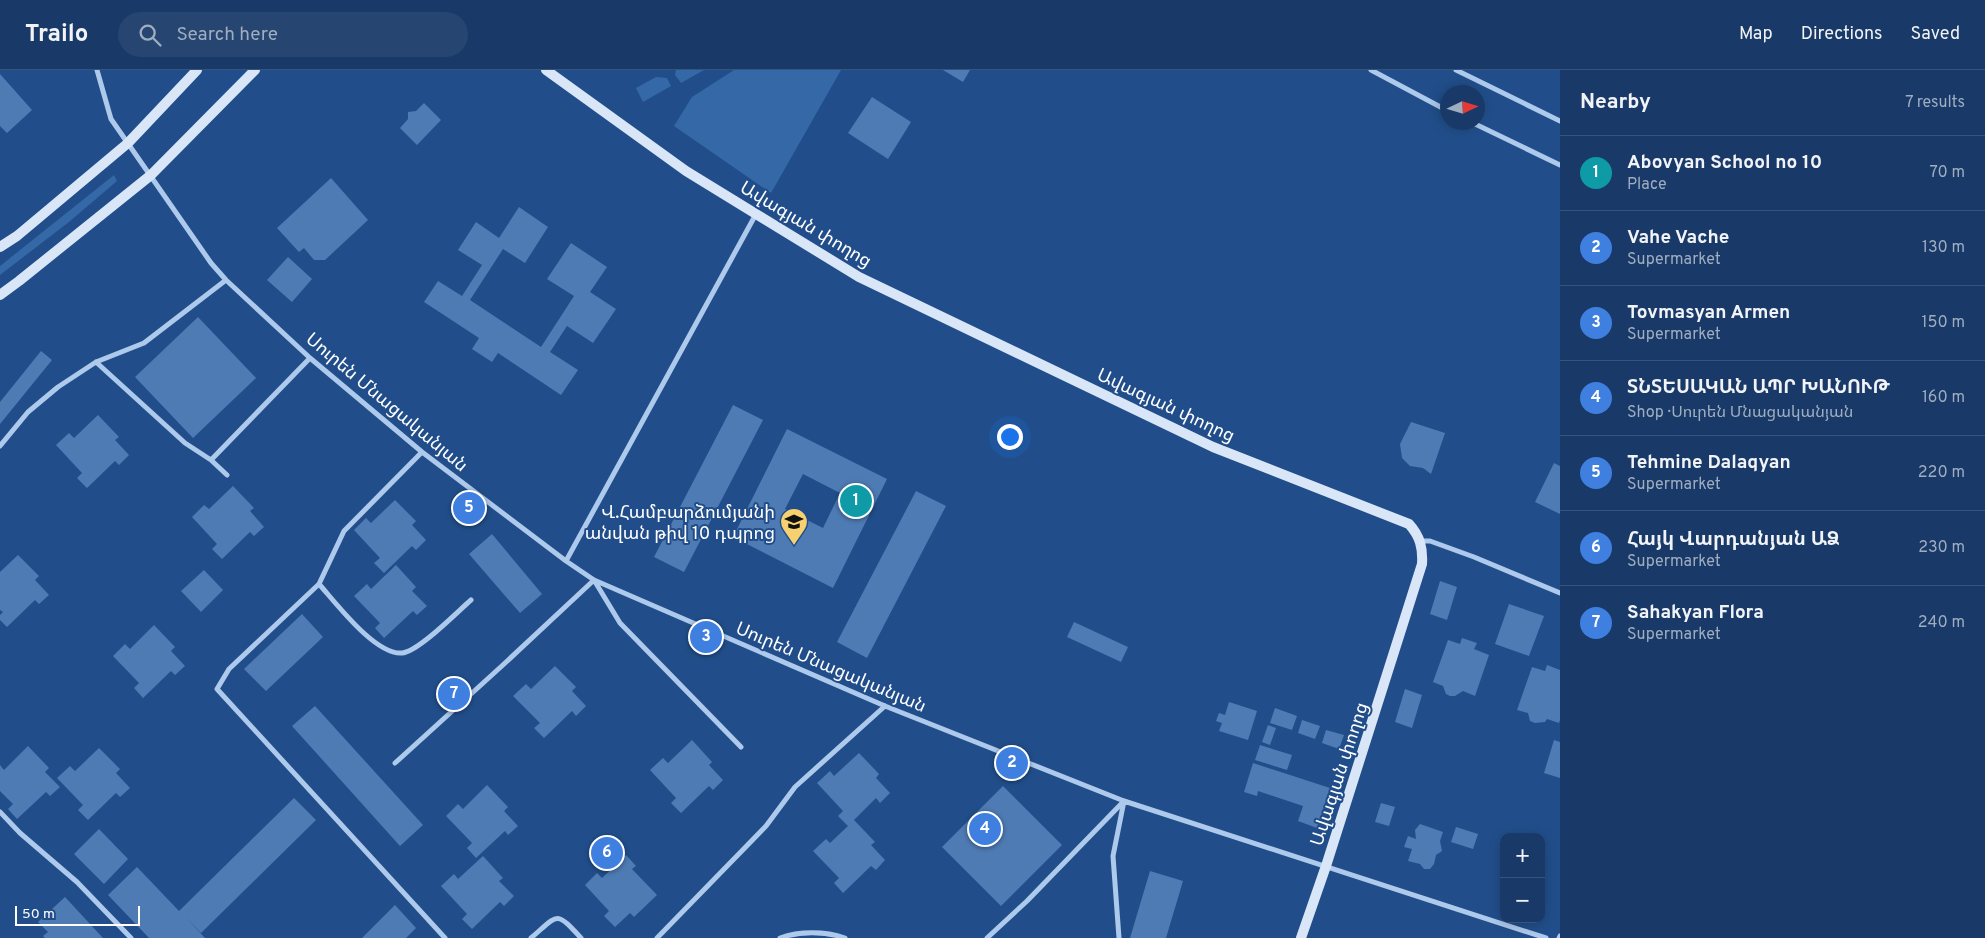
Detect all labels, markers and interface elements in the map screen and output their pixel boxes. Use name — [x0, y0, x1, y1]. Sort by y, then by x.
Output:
search box — [118, 12, 468, 57]
text: Trailo — [25, 20, 88, 50]
icon: search — [136, 21, 164, 49]
text: Search here — [176, 23, 278, 47]
text: Map — [1739, 23, 1773, 46]
text: Directions — [1801, 23, 1883, 46]
text: Saved — [1911, 23, 1960, 46]
north arrow — [1440, 85, 1485, 130]
text: Nearby — [1580, 89, 1651, 116]
text: 7 results — [1905, 93, 1965, 113]
text: Abovyan School no 10 — [1627, 151, 1822, 175]
text: 1 — [1593, 163, 1599, 183]
text: 70 m — [1930, 163, 1965, 183]
text: Place — [1627, 175, 1667, 195]
street label: Ավագյան փողոց — [735, 177, 875, 274]
text: Vahe Vache — [1627, 226, 1729, 250]
text: 2 — [1591, 238, 1601, 258]
text: 130 m — [1922, 238, 1965, 258]
text: Supermarket — [1627, 250, 1721, 270]
text: Tovmasyan Armen — [1627, 301, 1790, 325]
text: 3 — [1591, 313, 1601, 333]
text: 150 m — [1922, 313, 1965, 333]
text: Supermarket — [1627, 325, 1721, 345]
street label: Սուրեն Մնացականյան — [300, 329, 472, 478]
street label: Ավագյան փողոց — [1093, 364, 1238, 448]
text: ՏՆՏԵՍԱԿԱՆ ԱՊՐ ԽԱՆՈՒԹ — [1627, 376, 1890, 400]
text: 4 — [1591, 388, 1601, 408]
text: 160 m — [1922, 388, 1965, 408]
text: Shop · Սուրեն Մնացականյան — [1627, 403, 1853, 423]
your location — [997, 424, 1023, 450]
text: Tehmine Dalaqyan — [1627, 451, 1791, 475]
text: 5 — [1591, 463, 1601, 483]
text: 220 m — [1918, 463, 1965, 483]
text: Supermarket — [1627, 475, 1721, 495]
pin: 1 — [840, 482, 872, 520]
pin: 5 — [453, 489, 485, 527]
place label: Վ.Համբարձումյանի անվան թիվ 10 դպրոց — [585, 502, 775, 546]
school or university icon: Վ.Համբարձումյանի անվան թիվ 10 դպրոց — [779, 507, 809, 546]
text: Հայկ Վարդանյան ԱՁ — [1627, 528, 1840, 552]
text: 6 — [1591, 538, 1601, 558]
text: 230 m — [1918, 538, 1965, 558]
text: Supermarket — [1627, 552, 1721, 572]
text: Sahakyan Flora — [1627, 601, 1764, 625]
text: 7 — [1592, 613, 1600, 633]
text: 240 m — [1918, 613, 1965, 633]
pin: 3 — [690, 618, 722, 656]
street label: Սուրեն Մնացականյան — [732, 618, 929, 719]
text: Supermarket — [1627, 625, 1721, 645]
pin: 7 — [438, 675, 470, 713]
street label: Ավագյան փողոց — [1306, 700, 1374, 849]
pin: 2 — [996, 744, 1028, 782]
pin: 4 — [969, 810, 1001, 848]
map controls — [1500, 833, 1545, 923]
button: + — [1500, 833, 1545, 878]
pin: 6 — [591, 834, 623, 872]
button: − — [1500, 878, 1545, 923]
scale bar — [15, 903, 140, 926]
text: 50 m — [22, 906, 55, 923]

